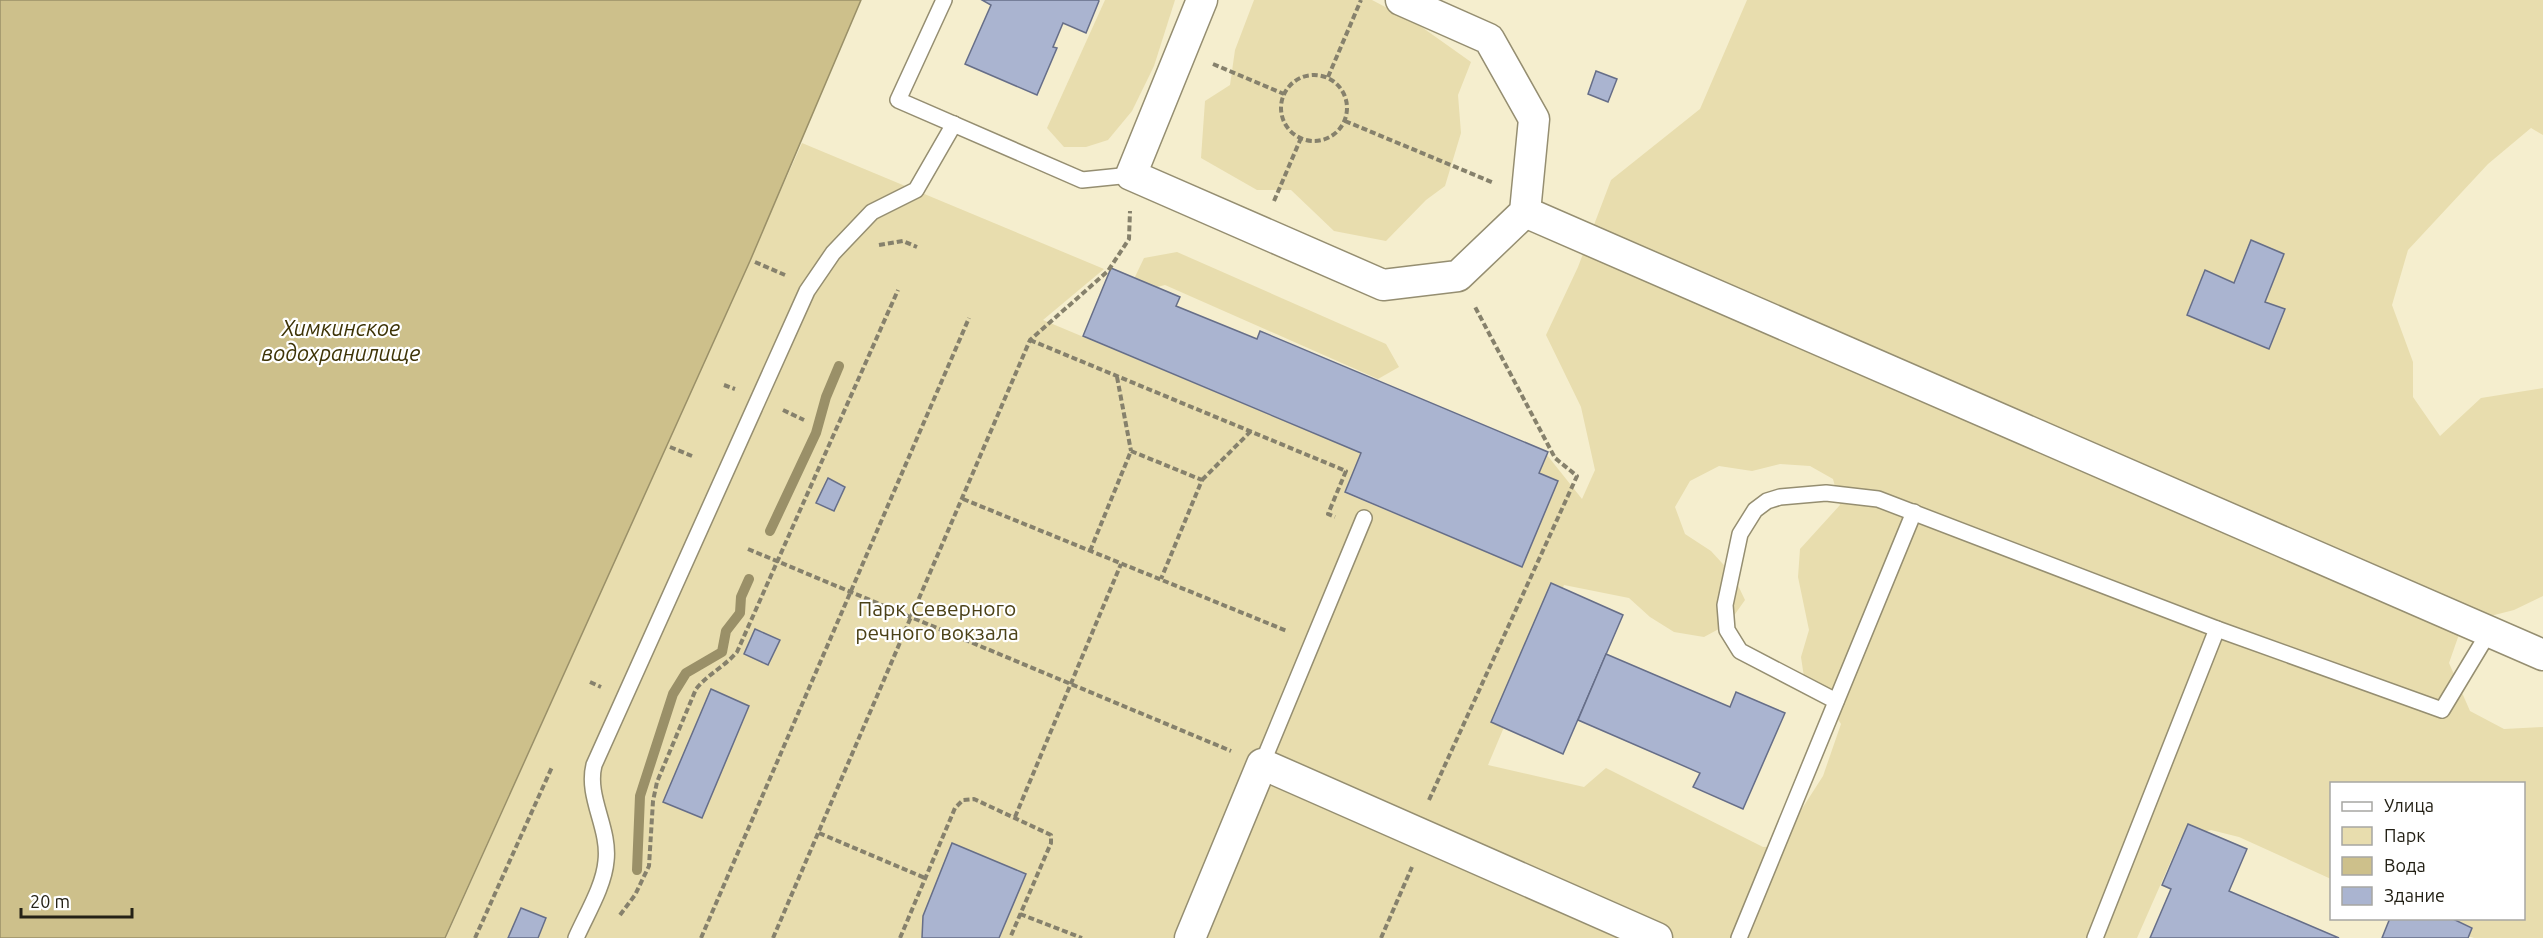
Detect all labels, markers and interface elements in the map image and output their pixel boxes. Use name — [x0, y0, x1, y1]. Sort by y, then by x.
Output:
water label: Химкинское водохранилище — [262, 315, 420, 365]
park label: Парк Северного речного вокзала — [855, 596, 1019, 644]
legend — [2330, 782, 2525, 920]
text: Улица — [2384, 795, 2434, 815]
text: Парк — [2384, 825, 2425, 845]
text: Вода — [2384, 855, 2426, 875]
scale bar — [21, 881, 132, 919]
text: Здание — [2384, 885, 2445, 905]
text: 20 m — [30, 891, 70, 911]

